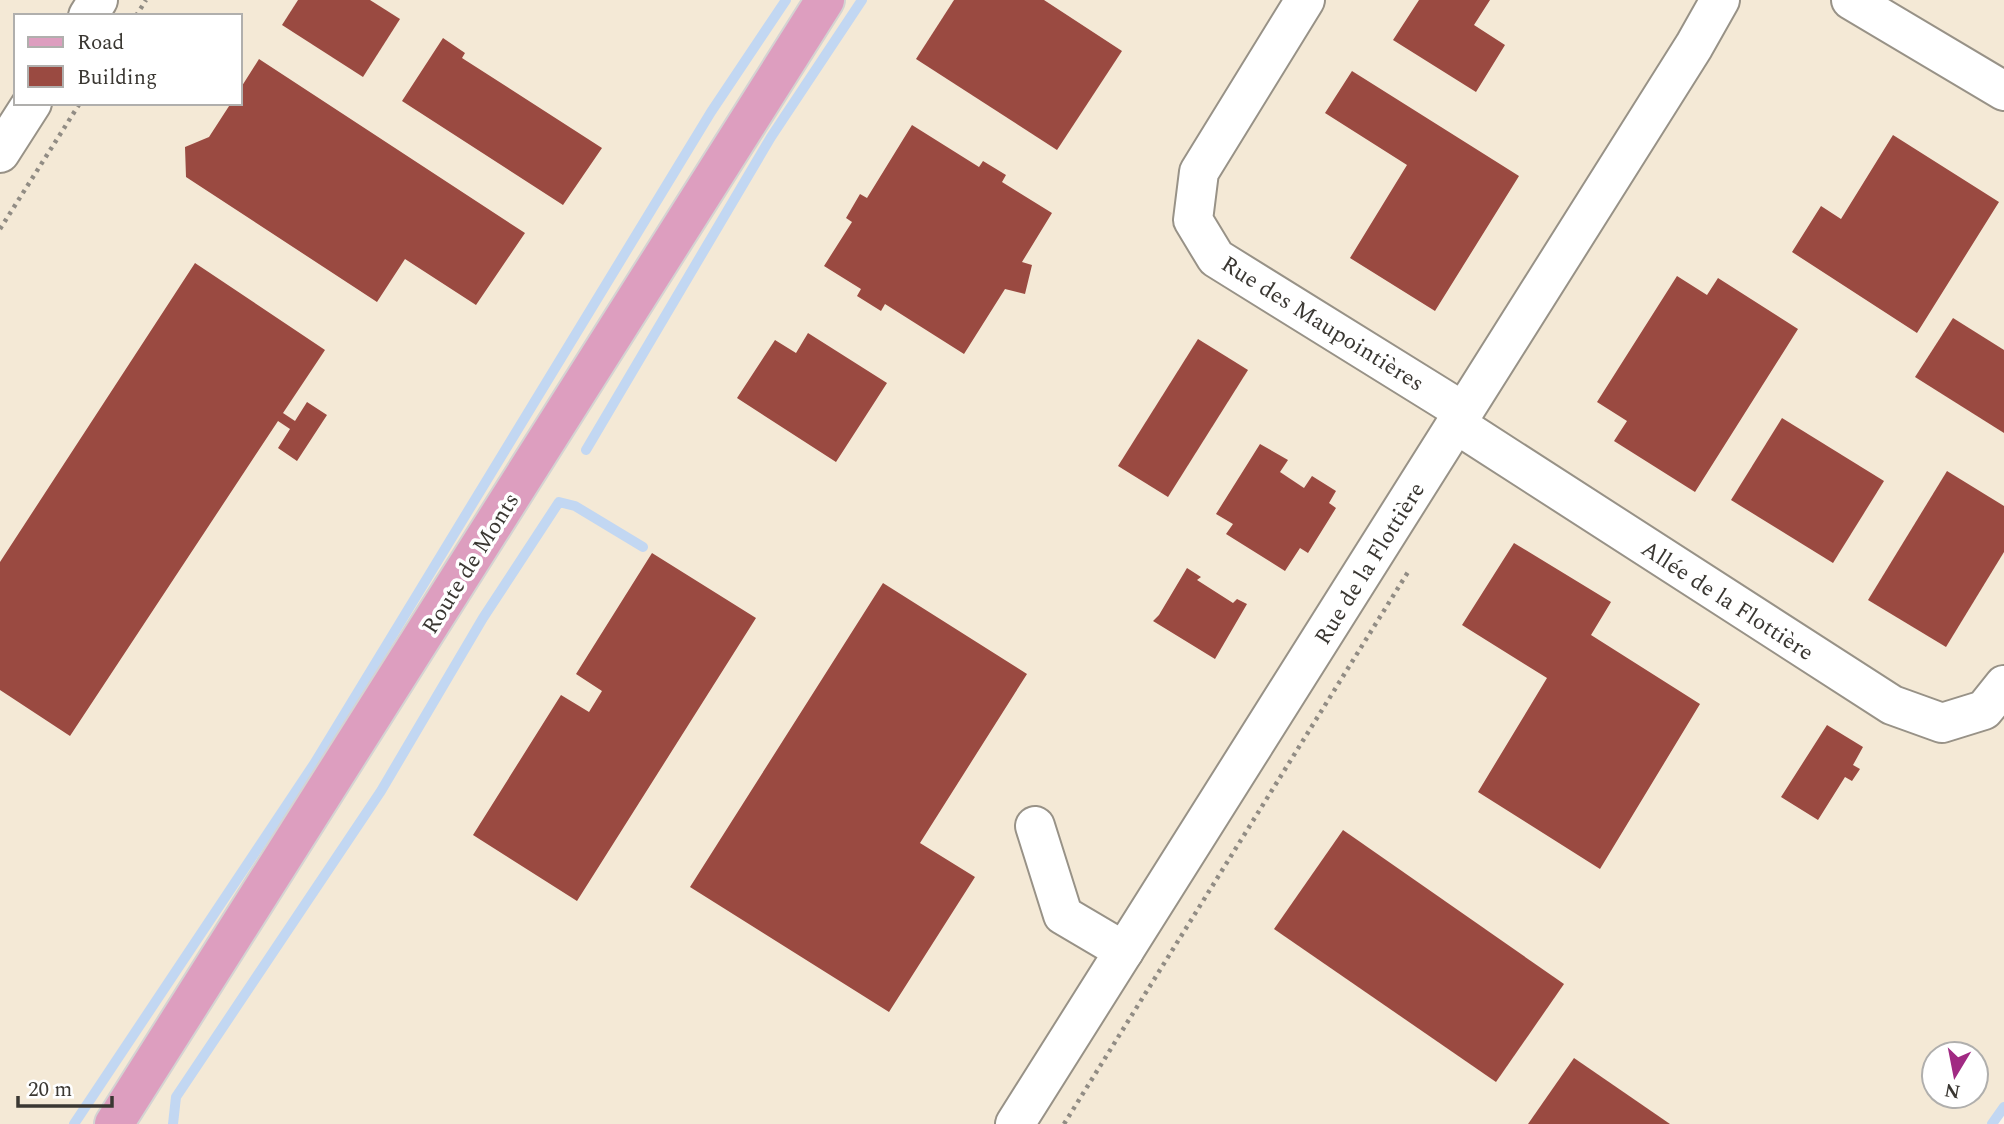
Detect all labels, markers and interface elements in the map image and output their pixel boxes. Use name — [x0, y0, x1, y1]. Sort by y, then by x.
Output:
legend — [14, 14, 242, 105]
text: Road — [77, 27, 124, 59]
text: Building — [77, 62, 157, 94]
street label: Rue des Maupointières — [1214, 248, 1431, 401]
street label: Rue de la Flottière — [1306, 476, 1434, 652]
street label: Route de Monts — [414, 486, 529, 641]
street label: Allée de la Flottière — [1634, 532, 1820, 670]
north arrow — [1920, 1040, 1990, 1110]
scale bar — [18, 1064, 112, 1108]
text: 20 m — [28, 1074, 72, 1106]
text: N — [1942, 1075, 1962, 1106]

